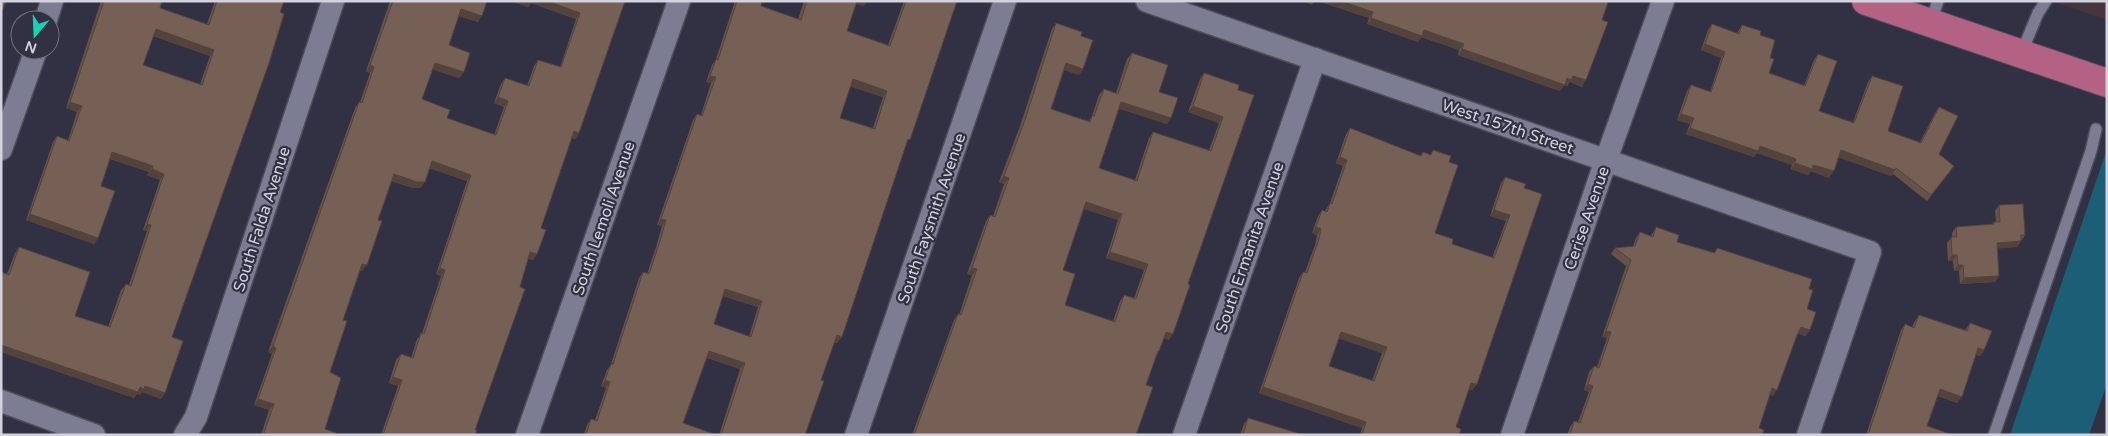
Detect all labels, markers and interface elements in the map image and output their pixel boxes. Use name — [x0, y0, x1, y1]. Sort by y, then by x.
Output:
north arrow — [10, 10, 60, 60]
text: N — [23, 37, 39, 57]
street label: West 157th Street — [1439, 95, 1576, 159]
street label: South Faysmith Avenue — [893, 130, 971, 306]
street label: South Lemoli Avenue — [568, 139, 640, 298]
street label: South Falda Avenue — [229, 144, 295, 294]
street label: South Ermanita Avenue — [1211, 159, 1289, 335]
street label: Cerise Avenue — [1560, 164, 1614, 273]

